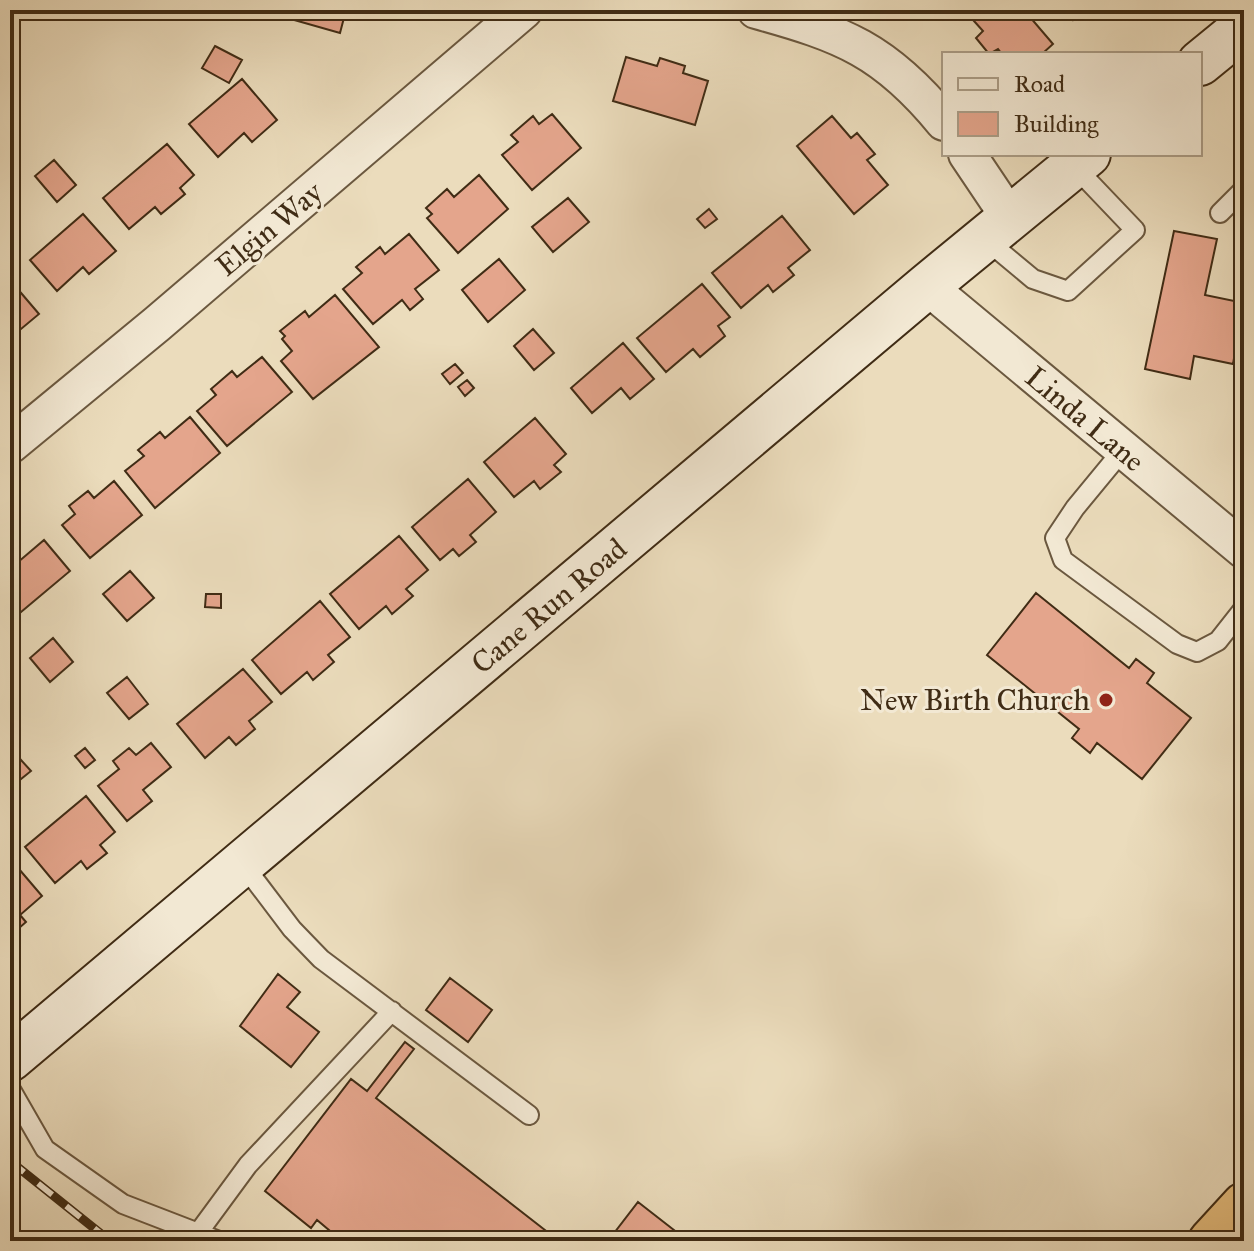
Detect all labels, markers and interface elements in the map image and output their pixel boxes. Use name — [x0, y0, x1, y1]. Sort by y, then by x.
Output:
legend — [942, 52, 1202, 156]
text: Road — [1014, 69, 1065, 99]
text: Building — [1014, 109, 1099, 139]
street label: Elgin Way — [208, 173, 330, 284]
street label: Linda Lane — [1018, 359, 1152, 479]
street label: Cane Run Road — [464, 531, 634, 681]
place label: New Birth Church — [860, 682, 1090, 718]
marker: New Birth Church — [1097, 691, 1115, 709]

